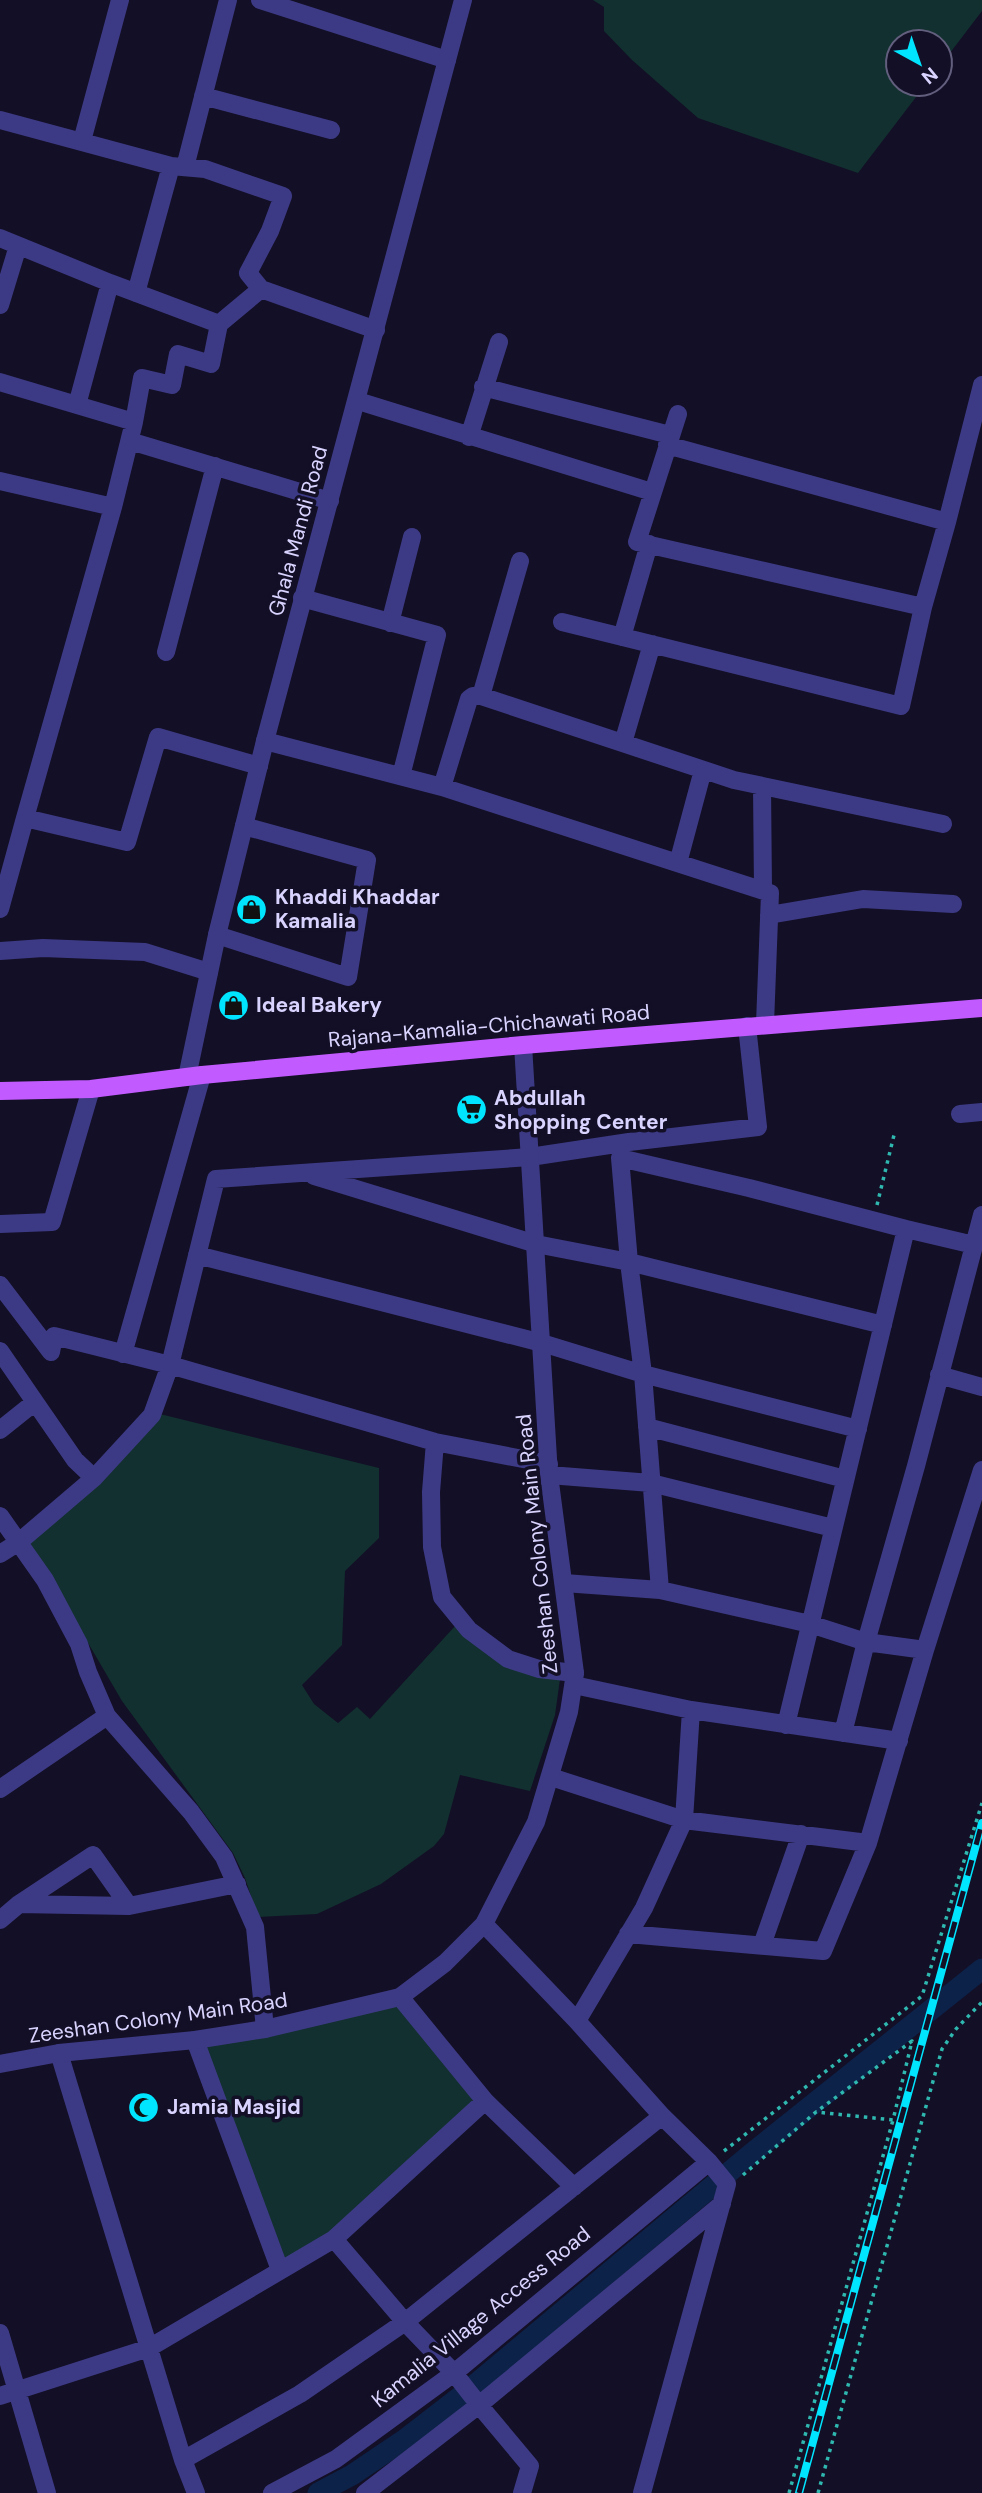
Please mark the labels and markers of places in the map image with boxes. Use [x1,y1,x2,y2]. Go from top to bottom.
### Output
place label: Khaddi Khaddar Kamalia [275,883,440,935]
shop icon: Khaddi Khaddar Kamalia [235,892,269,926]
shop icon: Ideal Bakery [216,988,250,1022]
place label: Ideal Bakery [256,991,382,1019]
place label: Abdullah Shopping Center [494,1084,668,1136]
supermarket icon: Abdullah Shopping Center [454,1093,488,1127]
mosque icon: Jamia Masjid [127,2090,161,2124]
place label: Jamia Masjid [167,2093,301,2121]

